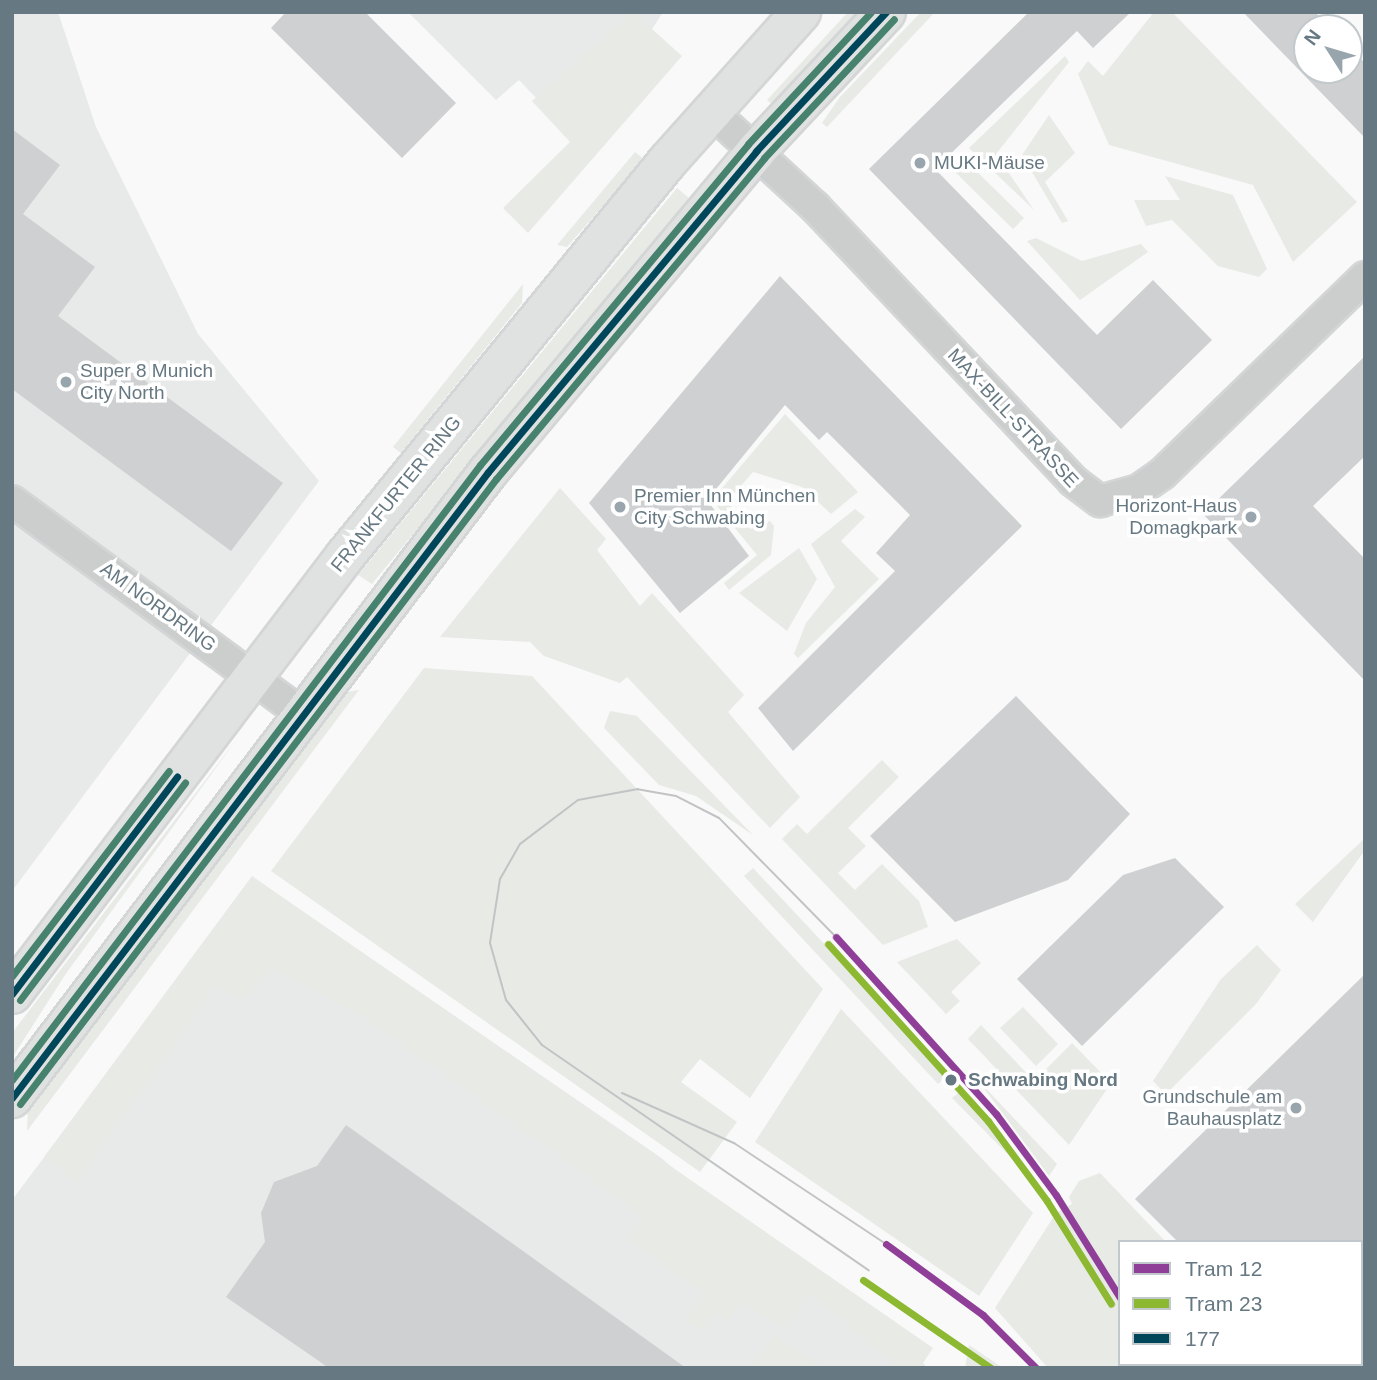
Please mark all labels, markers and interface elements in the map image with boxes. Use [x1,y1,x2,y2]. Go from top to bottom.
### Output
north arrow [1293,14,1363,84]
text: N [1300,25,1325,49]
place label: MUKI-Mäuse [934,152,1045,174]
marker: MUKI-Mäuse [912,155,928,171]
street label: MAX-BILL-STRASSE [943,344,1083,492]
place label: Super 8 Munich City North [80,360,213,404]
marker: Super 8 Munich City North [58,374,74,390]
street label: FRANKFURTER RING [326,411,466,577]
place label: Premier Inn München City Schwabing [634,485,816,529]
place label: Horizont-Haus Domagkpark [1116,495,1237,539]
marker: Premier Inn München City Schwabing [612,499,628,515]
marker: Horizont-Haus Domagkpark [1243,509,1259,525]
street label: AM NORDRING [96,557,220,657]
marker: Schwabing Nord [940,1069,962,1091]
place label: Schwabing Nord [968,1069,1118,1091]
place label: Grundschule am Bauhausplatz [1143,1086,1282,1130]
marker: Grundschule am Bauhausplatz [1288,1100,1304,1116]
legend [1118,1240,1363,1366]
text: Tram 12 [1185,1257,1262,1280]
text: Tram 23 [1185,1292,1262,1315]
text: 177 [1185,1327,1220,1350]

